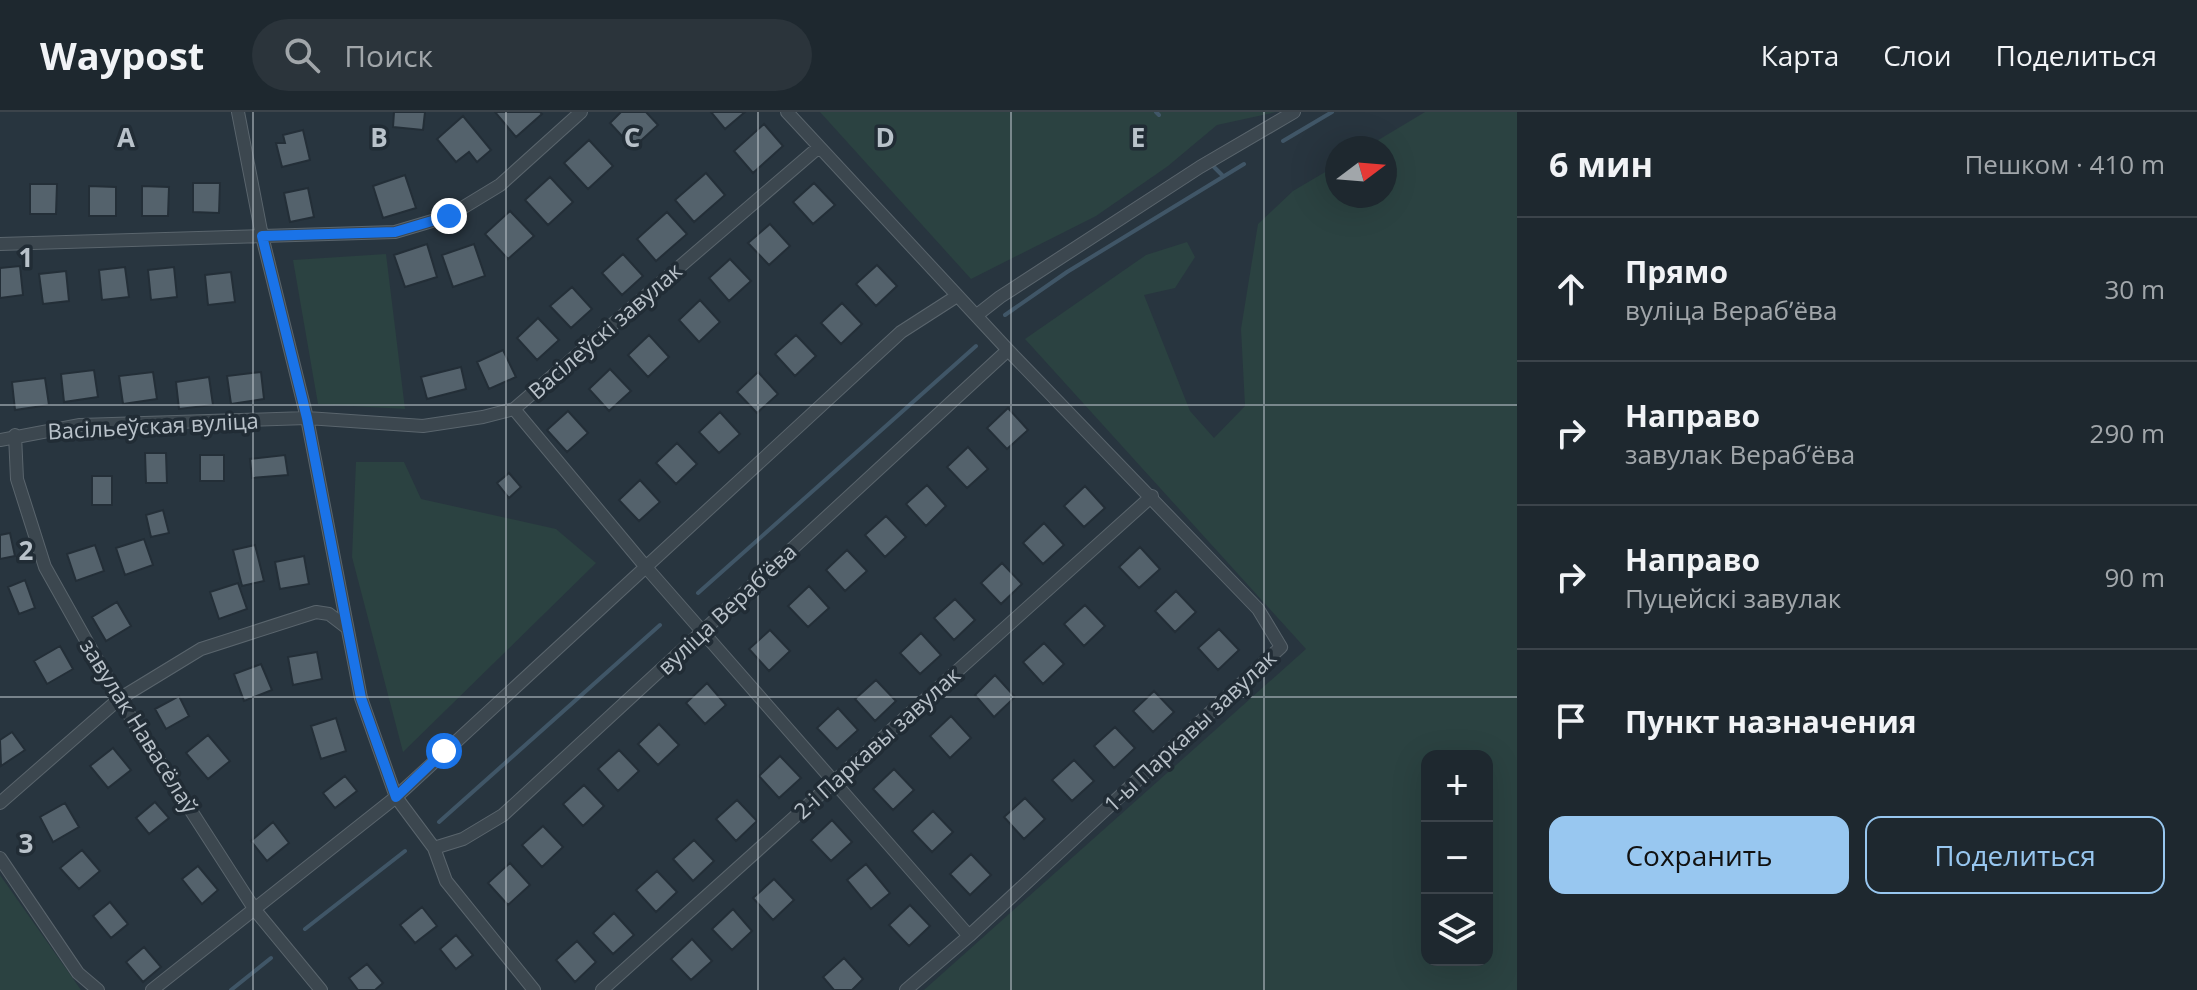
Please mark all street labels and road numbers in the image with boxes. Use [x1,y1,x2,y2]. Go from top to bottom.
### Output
street label: Васілеўскі завулак [521,255,688,405]
street label: Васільеўская вуліца [47,404,259,446]
street label: вуліца Верабʼёва [650,536,802,681]
street label: завулак Навасёлаў [74,633,206,819]
street label: 1-ы Паркавы завулак [1097,642,1282,818]
street label: 2-і Паркавы завулак [787,659,966,825]

